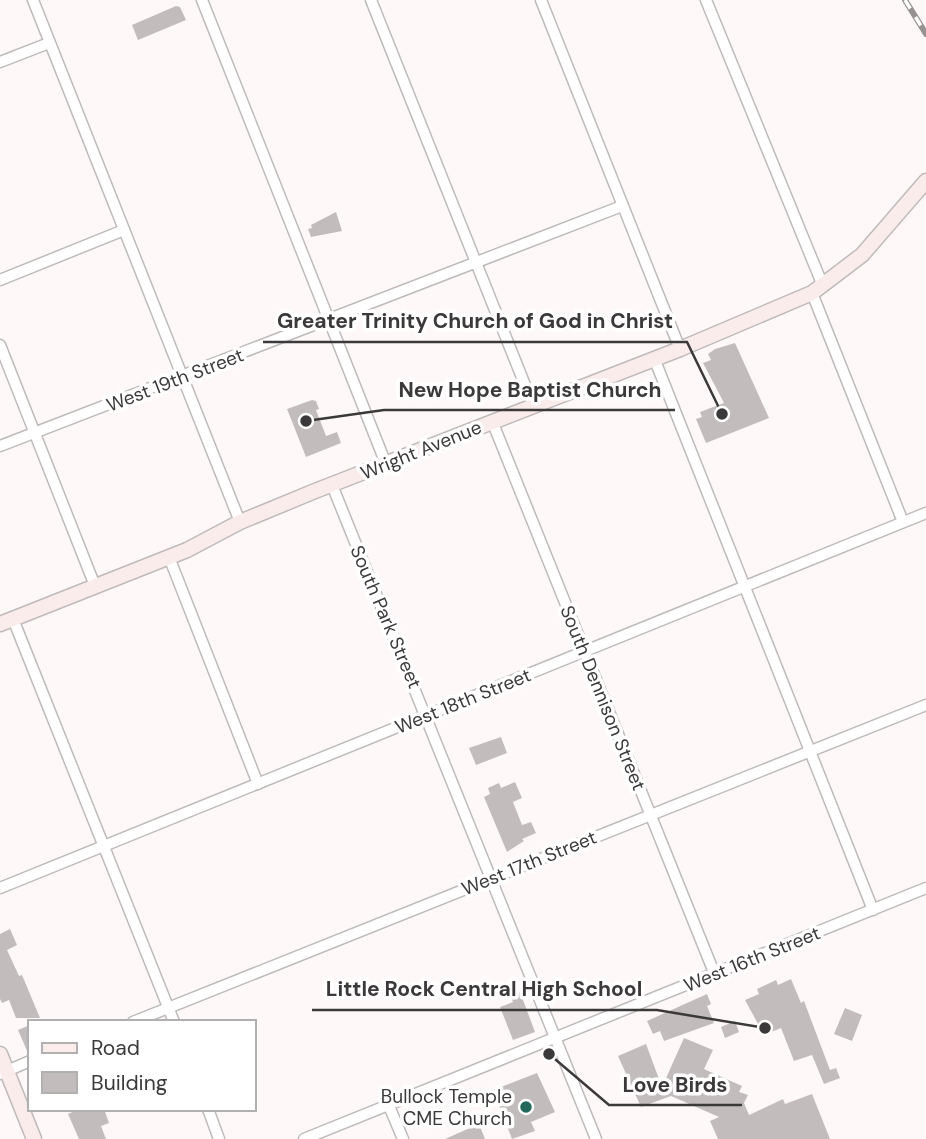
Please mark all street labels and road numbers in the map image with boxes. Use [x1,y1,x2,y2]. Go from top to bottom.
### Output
street label: West 19th Street [103,342,247,418]
street label: Wright Avenue [357,414,485,486]
street label: South Park Street [345,542,427,692]
street label: South Dennison Street [554,602,652,794]
street label: West 18th Street [391,662,535,740]
street label: West 17th Street [458,825,600,901]
street label: West 16th Street [680,920,824,998]

